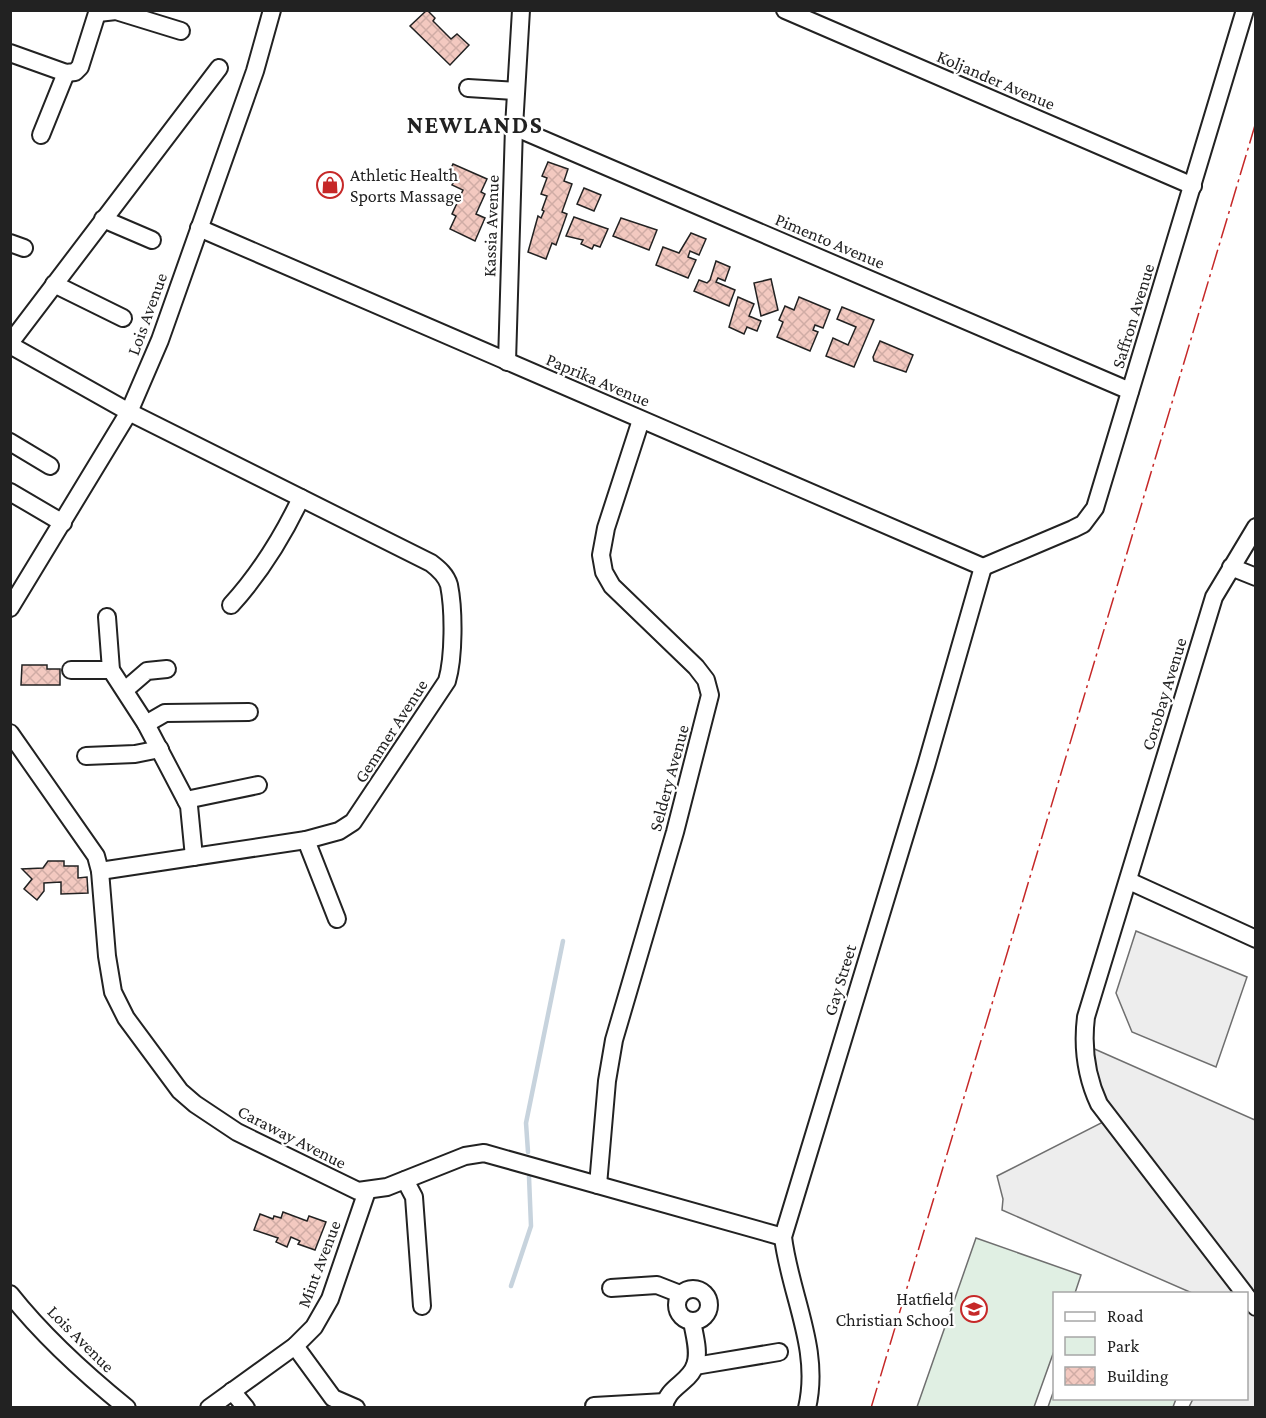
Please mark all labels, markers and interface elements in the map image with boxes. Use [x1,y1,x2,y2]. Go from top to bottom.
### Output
street label: Koljander Avenue [934,46,1058,115]
district label: NEWLANDS [407,111,543,138]
place label: Athletic Health Sports Massage [350,165,462,206]
shop icon: Athletic Health Sports Massage [315,170,345,200]
street label: Kassia Avenue [479,175,503,277]
street label: Pimento Avenue [772,209,888,273]
street label: Saffron Avenue [1108,261,1158,371]
street label: Lois Avenue [123,270,171,358]
street label: Paprika Avenue [543,349,653,411]
street label: Corobay Avenue [1137,635,1191,753]
street label: Gemmer Avenue [350,676,432,786]
street label: Seldery Avenue [645,722,693,834]
street label: Gay Street [820,941,861,1018]
street label: Caraway Avenue [234,1101,350,1173]
street label: Mint Avenue [293,1218,345,1310]
place label: Hatfield Christian School [835,1289,955,1330]
legend [1053,1292,1248,1400]
school or university icon: Hatfield Christian School [959,1294,989,1324]
street label: Lois Avenue [43,1301,119,1377]
text: Road [1107,1306,1144,1326]
text: Park [1107,1336,1139,1356]
text: Building [1107,1366,1169,1386]

